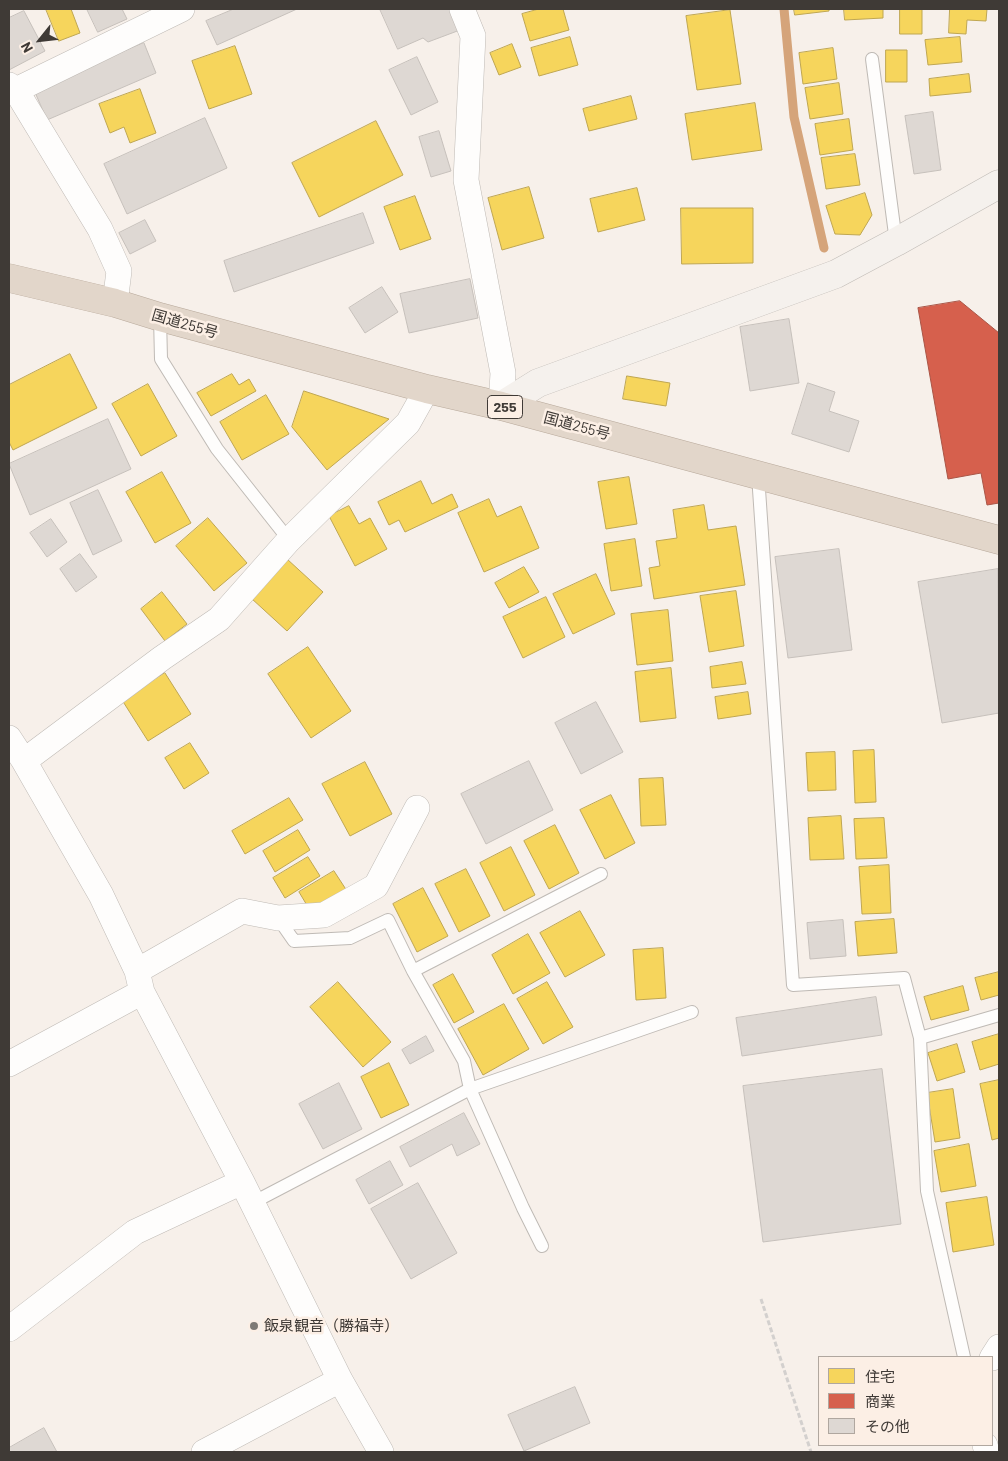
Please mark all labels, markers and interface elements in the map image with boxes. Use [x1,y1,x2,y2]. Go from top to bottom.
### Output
north arrow [15,15,65,65]
text: N [17,39,36,56]
street label: 国道255号 [150,306,220,342]
road number: 255 [488,396,522,418]
street label: 国道255号 [542,408,612,444]
place label: 飯泉観音（勝福寺） [264,1317,399,1335]
marker: 飯泉観音（勝福寺） [248,1320,260,1332]
legend [818,1356,993,1446]
text: 住宅 [865,1367,895,1385]
text: 商業 [865,1392,895,1410]
text: その他 [865,1417,910,1435]

